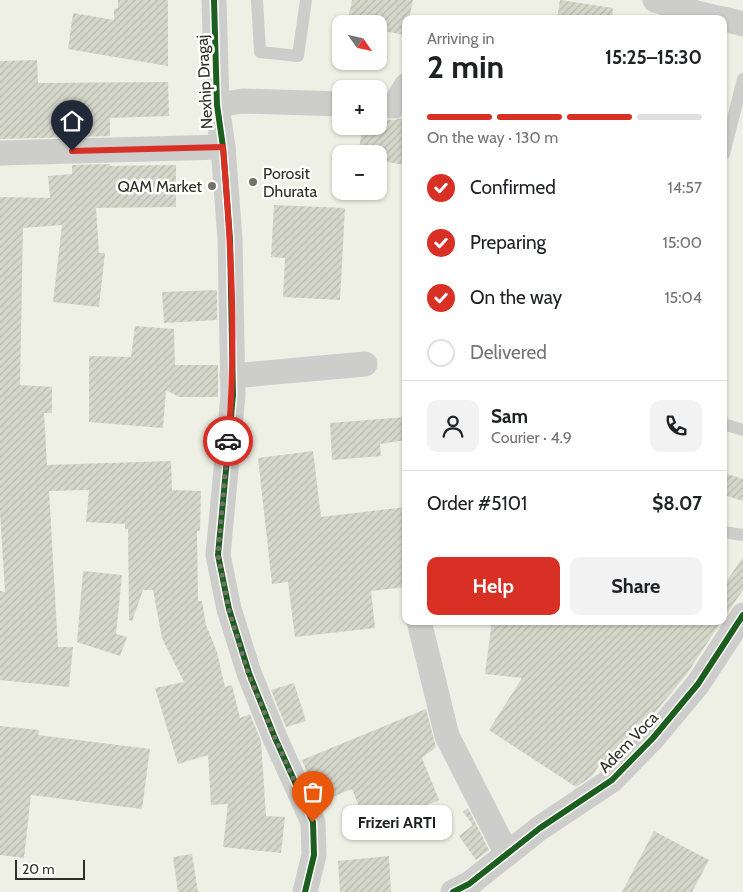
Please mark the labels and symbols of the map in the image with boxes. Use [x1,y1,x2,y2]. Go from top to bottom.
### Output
north arrow [332,15,388,70]
street label: Nexhip Dragaj [193,34,216,130]
pin [51,100,93,151]
place label: Porosit Dhurata [263,164,317,201]
marker: Porosit Dhurata [247,176,259,188]
place label: QAM Market [117,177,203,196]
marker: QAM Market [206,180,218,192]
courier [203,416,253,466]
street label: Adem Voca [595,708,662,777]
pin [292,771,334,822]
callout: Frizeri ARTI [343,804,453,840]
scale bar [15,857,85,880]

